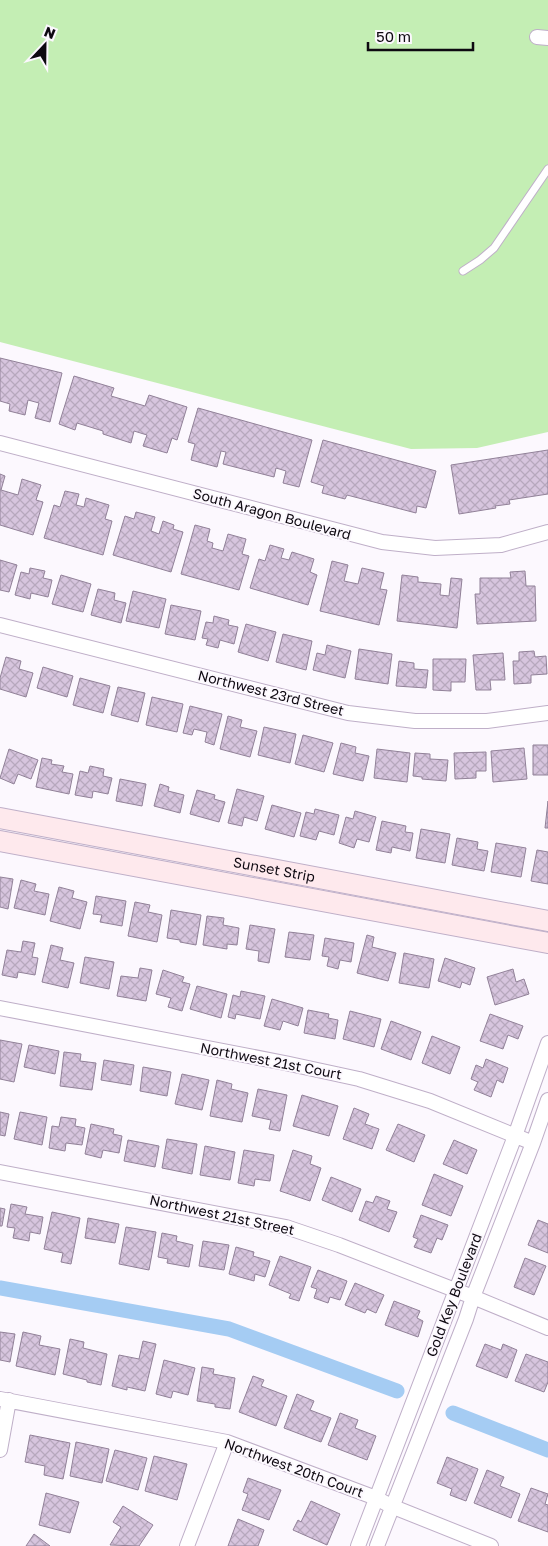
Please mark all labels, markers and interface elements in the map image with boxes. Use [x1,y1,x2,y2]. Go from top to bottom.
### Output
north arrow [20,20,70,70]
scale bar [368,20,473,52]
text: N [42,23,58,42]
text: 50 m [376,27,411,45]
street label: South Aragon Boulevard [191,484,353,543]
street label: Northwest 23rd Street [196,666,346,719]
street label: Sunset Strip [232,853,317,885]
street label: Northwest 21st Court [199,1038,343,1083]
street label: Northwest 21st Street [148,1191,296,1238]
street label: Gold Key Boulevard [422,1231,485,1359]
street label: Northwest 20th Court [222,1434,366,1501]

